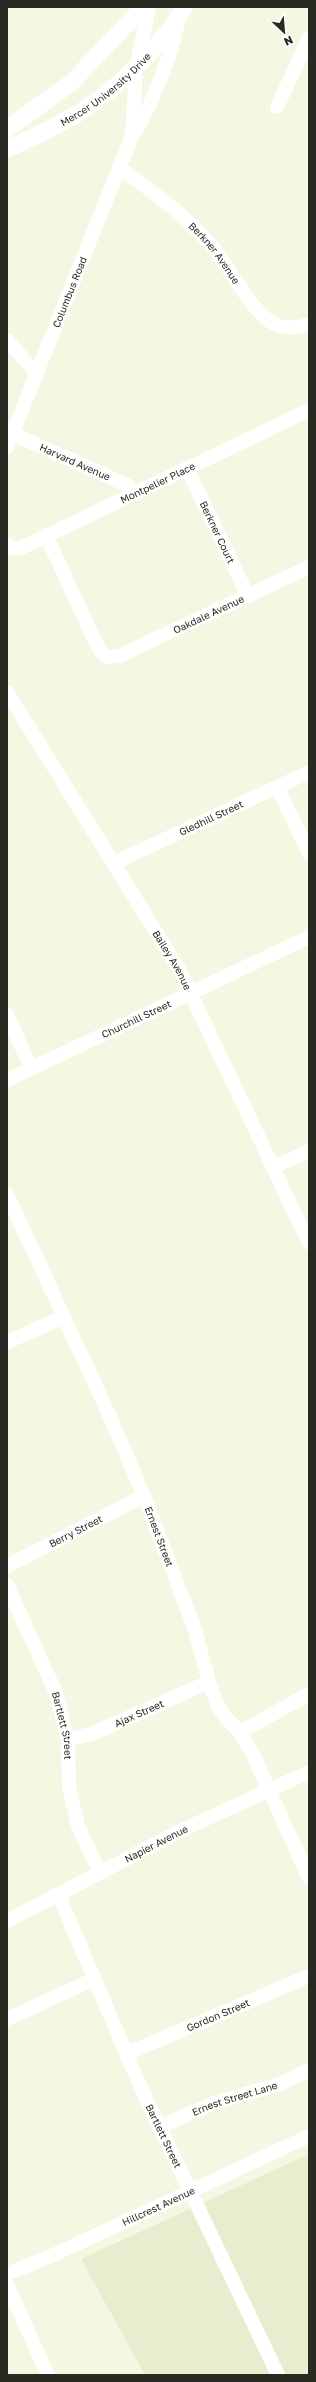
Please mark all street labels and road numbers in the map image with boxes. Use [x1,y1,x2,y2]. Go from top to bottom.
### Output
street label: Mercer University Drive [58,50,153,128]
street label: Berkner Avenue [186,220,243,286]
street label: Columbus Road [50,255,89,329]
street label: Harvard Avenue [38,441,113,483]
street label: Montpelier Place [118,460,197,506]
street label: Berkner Court [198,499,237,565]
street label: Oakdale Avenue [171,592,246,636]
street label: Gledhill Street [177,798,245,838]
street label: Bailey Avenue [150,928,194,992]
street label: Churchill Street [99,997,173,1040]
street label: Ernest Street [143,1505,176,1568]
street label: Berry Street [47,1512,104,1550]
street label: Bartlett Street [50,1690,74,1760]
street label: Ajax Street [112,1697,165,1729]
street label: Napier Avenue [122,1822,190,1865]
street label: Gordon Street [185,1996,251,2034]
street label: Ernest Street Lane [190,2079,279,2118]
street label: Bartlett Street [143,2102,184,2170]
street label: Hillcrest Avenue [120,2184,197,2228]

